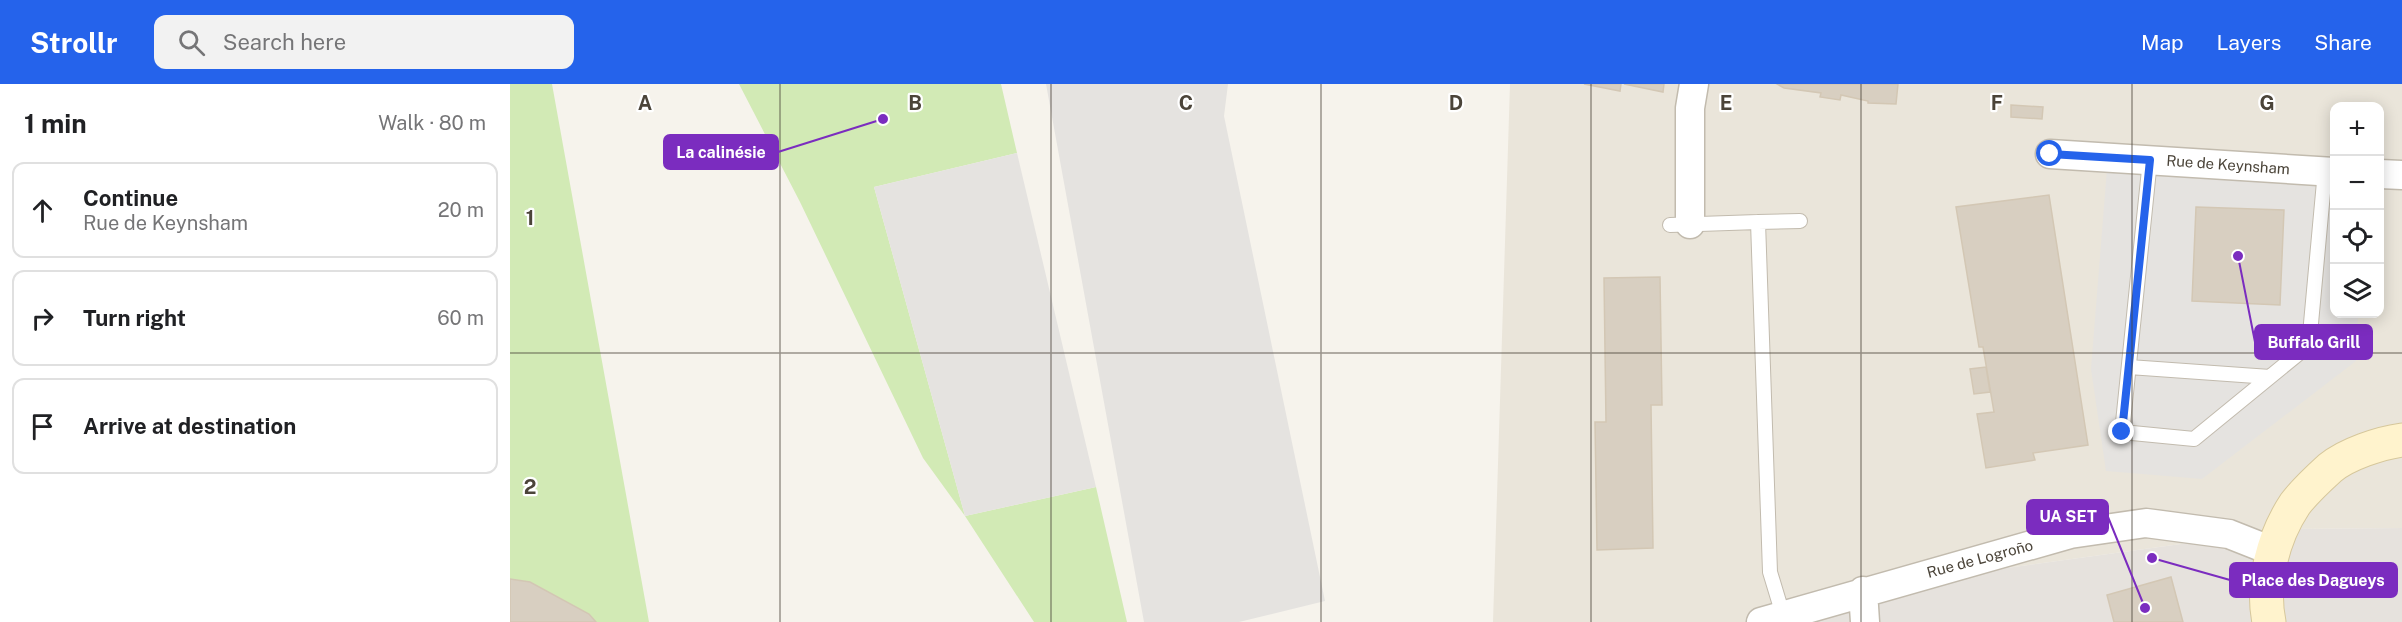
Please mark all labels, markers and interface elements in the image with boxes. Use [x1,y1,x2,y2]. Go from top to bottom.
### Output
search box [154,15,574,69]
text: Strollr [30,26,118,59]
icon: search [175,26,208,59]
text: Search here [223,29,346,55]
text: Map [2141,30,2184,55]
text: Layers [2217,30,2281,55]
text: Share [2314,30,2372,55]
text: A [638,91,652,115]
text: B [908,91,922,115]
text: C [1179,91,1193,115]
text: D [1449,91,1463,115]
text: E [1720,91,1732,115]
text: F [1991,91,2003,115]
text: G [2259,91,2275,115]
map controls [2330,102,2384,318]
button: + [2330,102,2384,156]
text: 1 min [24,108,87,139]
text: Walk · 80 m [378,111,486,135]
callout: La calinésie [664,135,778,169]
route start [2036,140,2062,166]
text: La calinésie [676,143,766,162]
street label: Rue de Keynsham [2166,152,2290,177]
button: − [2330,156,2384,210]
text: Continue [83,185,178,211]
icon: ahead [26,194,59,227]
text: 20 m [438,198,484,222]
text: 1 [526,206,534,230]
button: locate [2330,210,2384,264]
text: Rue de Keynsham [83,211,248,235]
button: layers [2330,264,2384,318]
icon: right [26,302,59,335]
text: Turn right [83,305,186,331]
text: 60 m [437,306,484,330]
callout: Buffalo Grill [2255,325,2372,359]
text: Buffalo Grill [2267,333,2361,352]
icon: arrive [26,410,59,443]
text: Arrive at destination [83,413,296,439]
route end [2108,418,2134,444]
text: 2 [524,475,536,499]
callout: UA SET [2027,500,2108,534]
text: UA SET [2039,507,2097,526]
street label: Rue de Logroño [1925,536,2035,581]
callout: Place des Dagueys [2230,563,2397,597]
text: Place des Dagueys [2241,571,2385,590]

